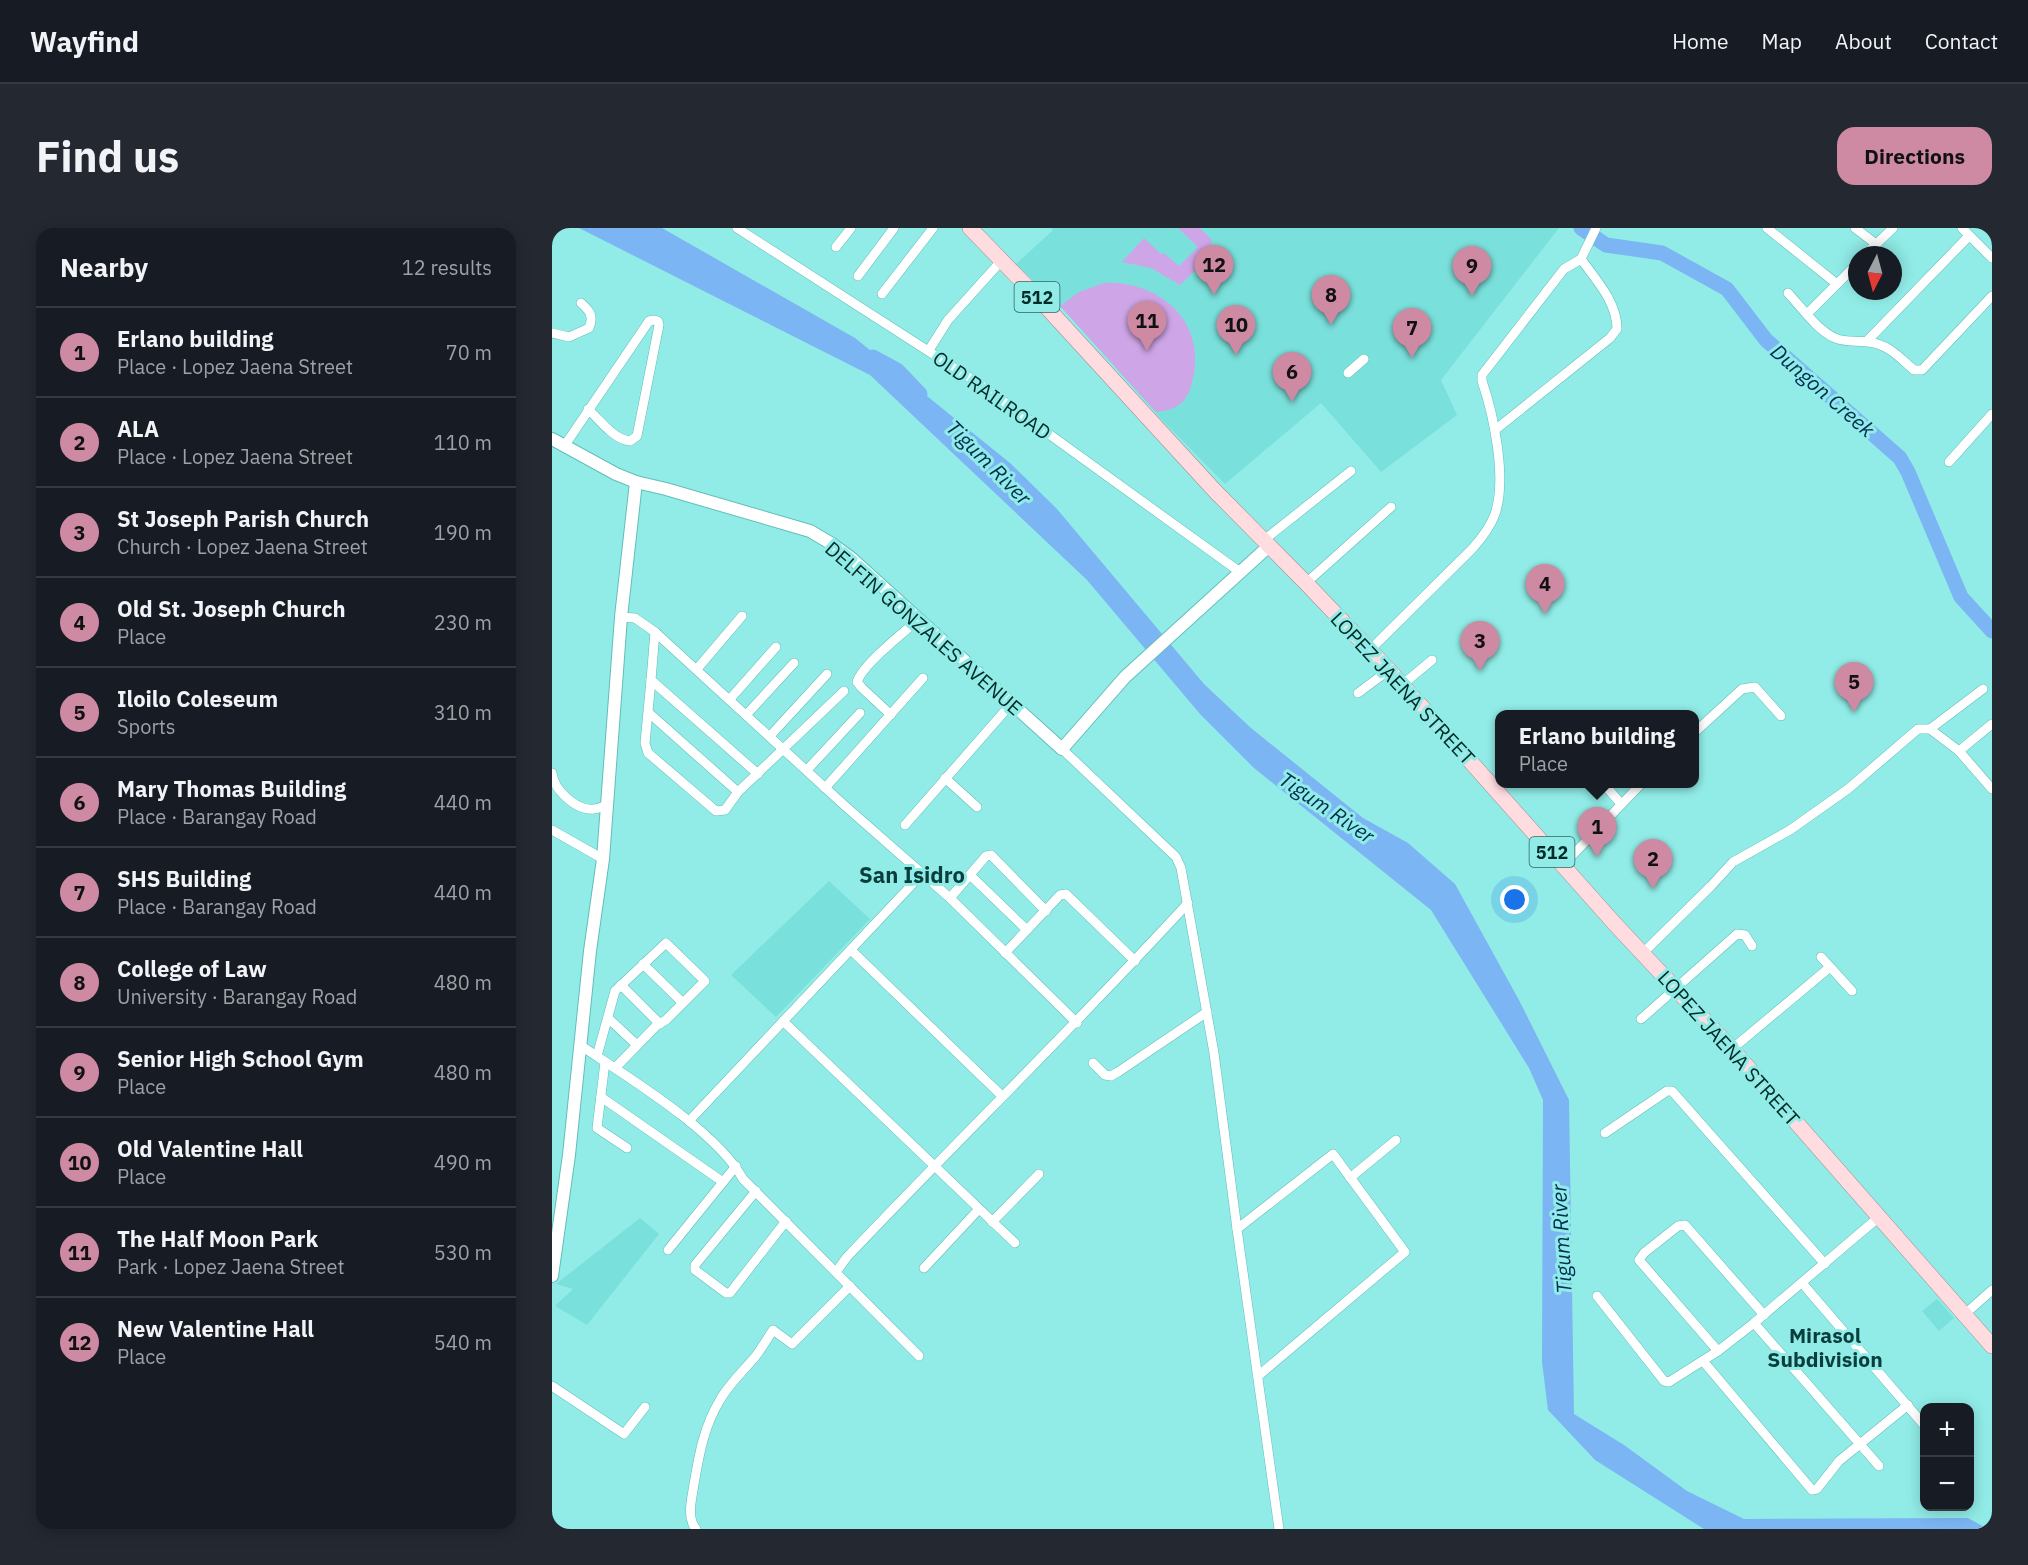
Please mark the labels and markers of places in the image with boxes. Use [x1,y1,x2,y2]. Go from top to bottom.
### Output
pin: 12 [1194,245,1234,295]
pin: 9 [1452,247,1492,296]
pin: 8 [1312,276,1350,325]
pin: 11 [1128,302,1166,351]
pin: 10 [1216,306,1256,355]
pin: 7 [1392,308,1432,358]
pin: 6 [1272,352,1312,402]
pin: 4 [1526,564,1564,614]
pin: 3 [1460,622,1500,671]
pin: 5 [1834,662,1874,712]
pin: 1 [1578,808,1616,857]
pin: 2 [1634,840,1672,889]

